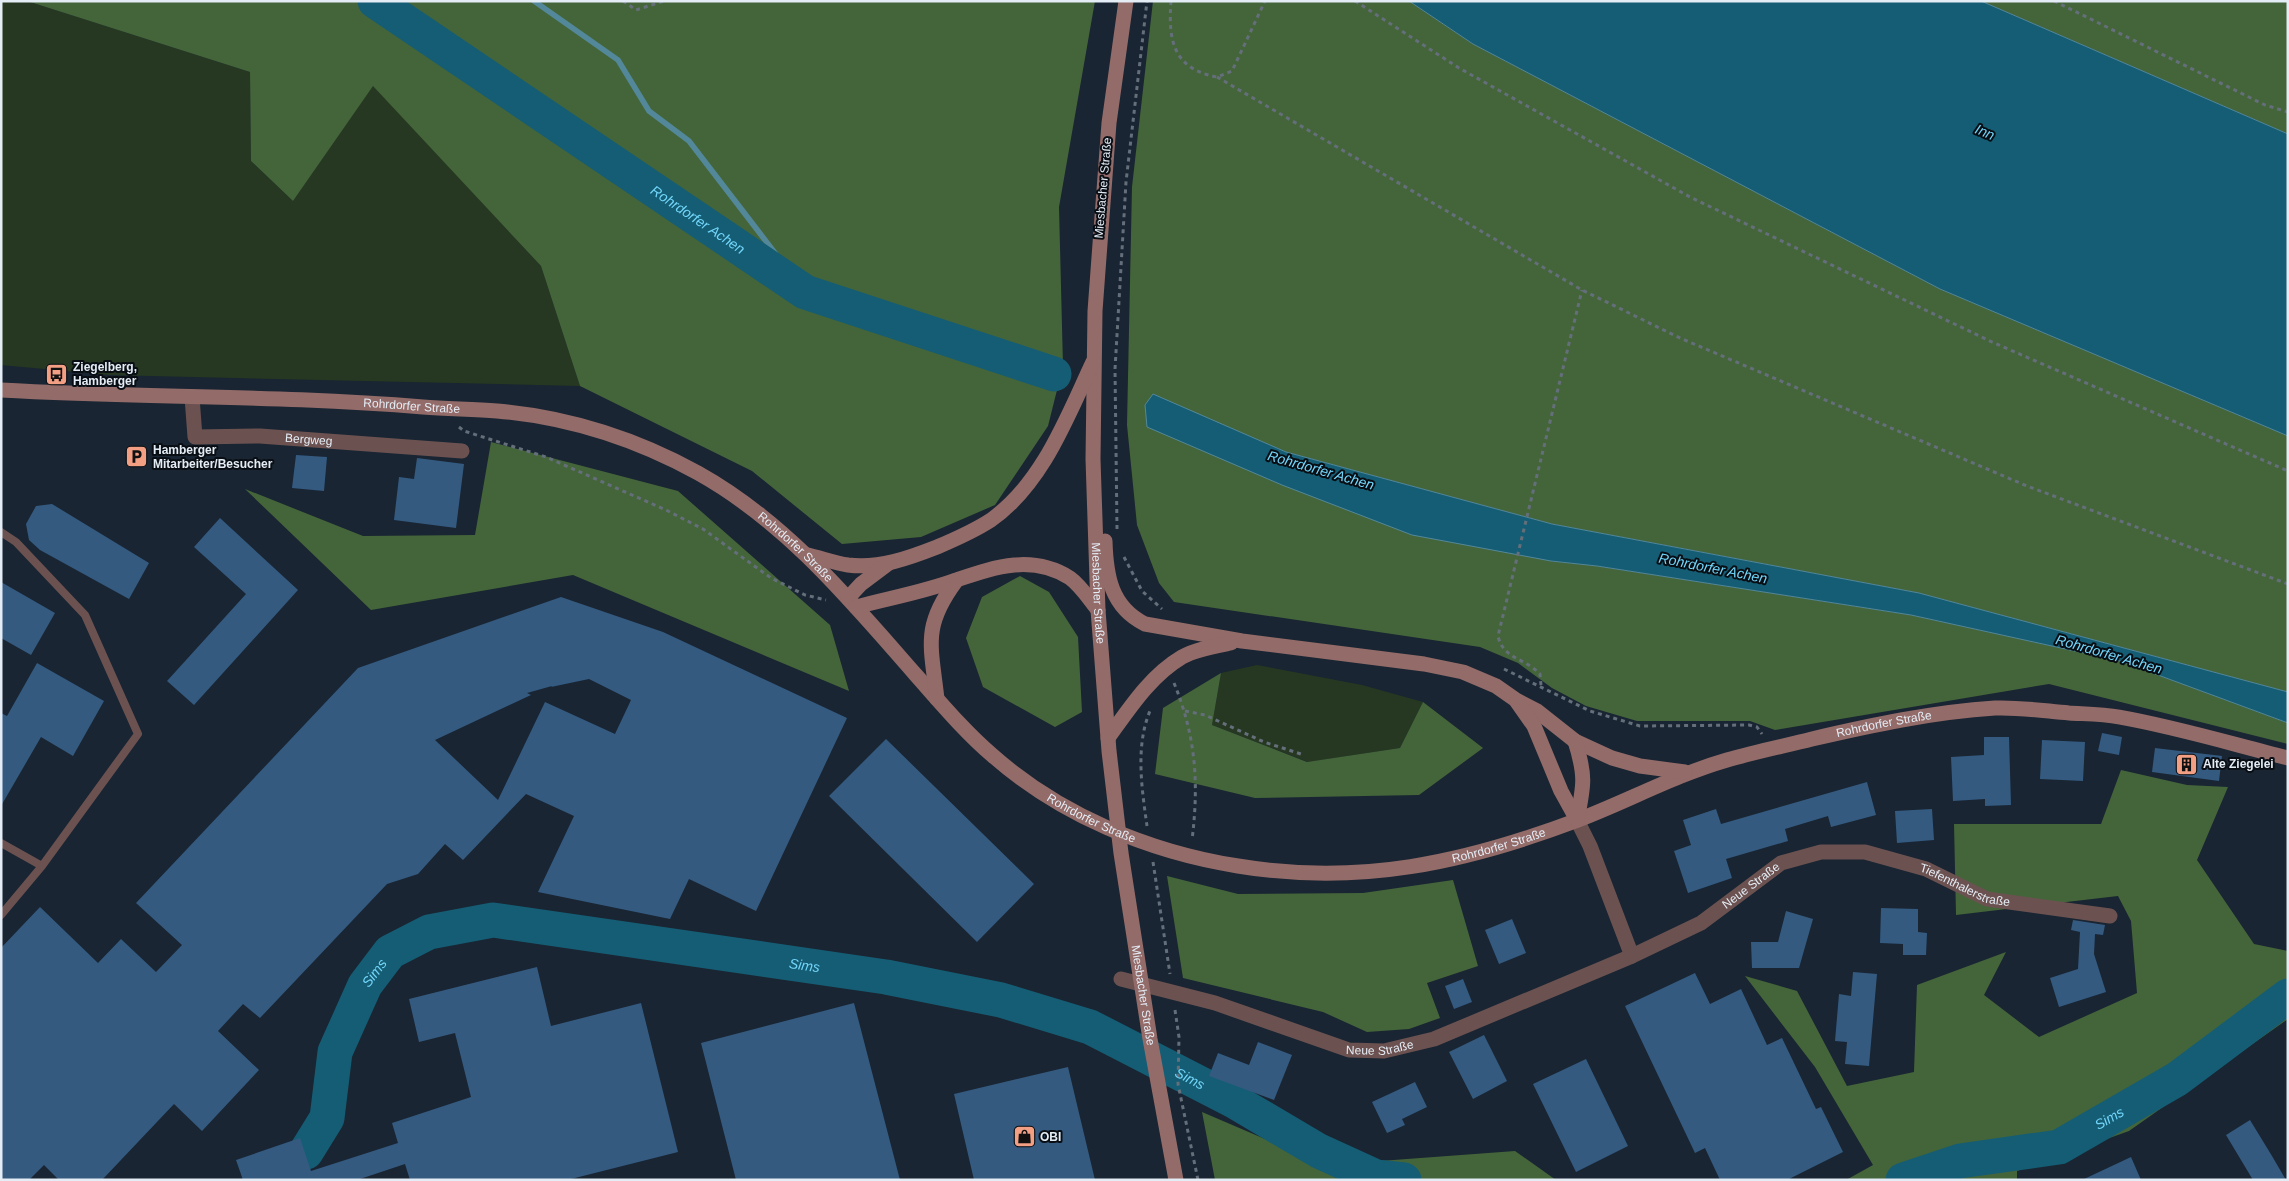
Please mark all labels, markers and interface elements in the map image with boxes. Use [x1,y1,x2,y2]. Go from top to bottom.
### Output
water label: Inn [1973,121,1997,143]
street label: Miesbacher Straße [1092,137,1114,239]
water label: Rohrdorfer Achen [648,182,748,257]
place label: Ziegelberg, Hamberger [73,360,137,388]
bus stop icon: Ziegelberg, Hamberger [45,362,69,386]
street label: Rohrdorfer Straße [363,396,461,416]
street label: Bergweg [285,431,333,448]
place label: Hamberger Mitarbeiter/Besucher [153,443,273,471]
parking icon: Hamberger Mitarbeiter/Besucher [125,445,149,469]
water label: Rohrdorfer Achen [1266,447,1376,493]
street label: Rohrdorfer Straße [755,509,836,585]
street label: Miesbacher Straße [1089,542,1108,645]
water label: Rohrdorfer Achen [1657,550,1769,586]
water label: Rohrdorfer Achen [2054,631,2164,677]
street label: Rohrdorfer Straße [1835,708,1933,740]
building icon: Alte Ziegelei [2175,752,2199,776]
place label: Alte Ziegelei [2203,757,2274,771]
street label: Rohrdorfer Straße [1045,791,1138,846]
street label: Rohrdorfer Straße [1451,825,1548,866]
street label: Neue Straße [1719,859,1783,912]
street label: Tiefenthalerstraße [1918,861,2011,909]
street label: Miesbacher Straße [1128,944,1158,1047]
water label: Sims [788,955,821,975]
water label: Sims [358,956,390,990]
street label: Neue Straße [1346,1037,1415,1058]
water label: Sims [1172,1064,1207,1093]
water label: Sims [2092,1103,2127,1133]
shop icon: OBI [1012,1125,1036,1149]
place label: OBI [1040,1130,1061,1144]

